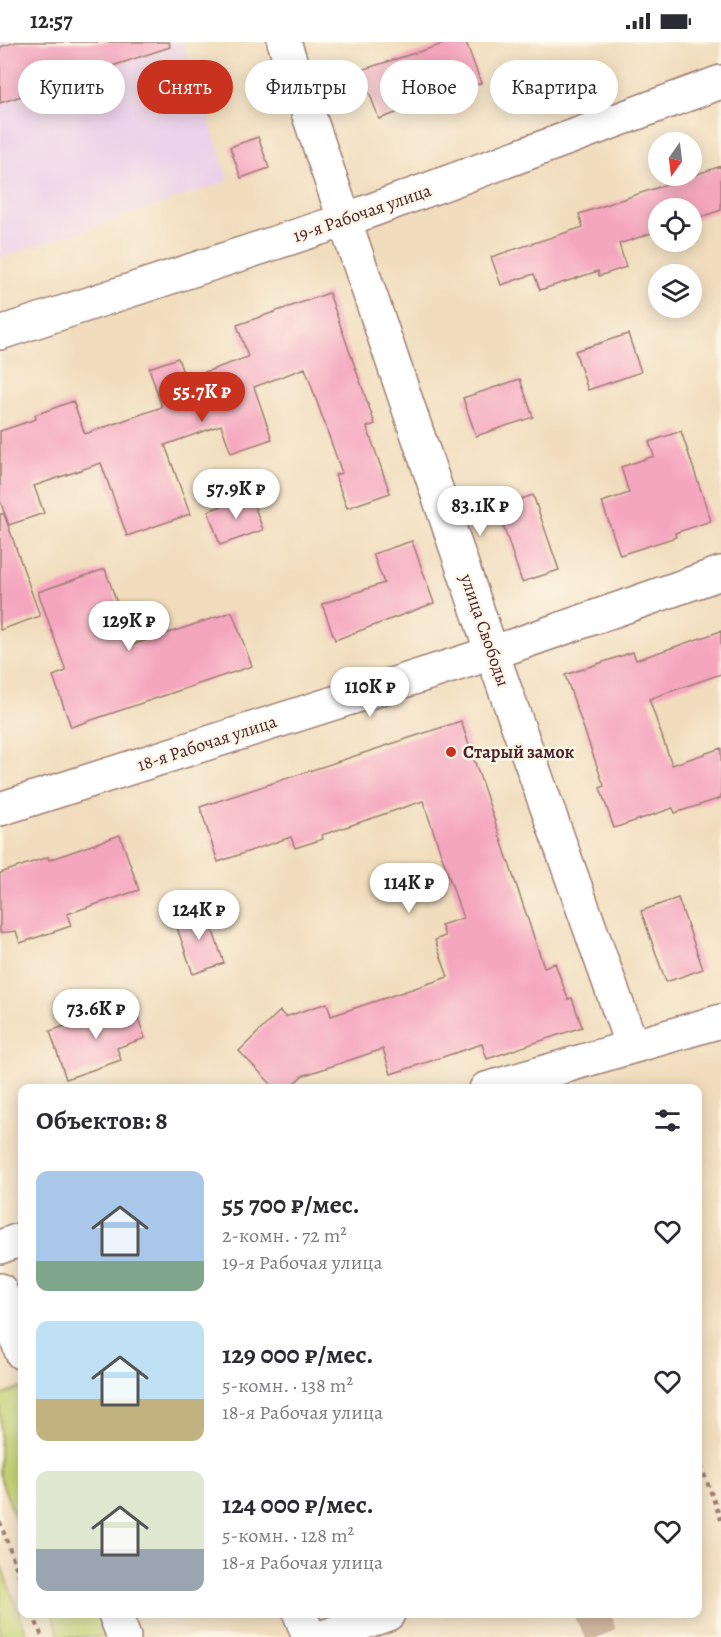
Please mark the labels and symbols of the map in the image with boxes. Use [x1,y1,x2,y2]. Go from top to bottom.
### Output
north arrow [648,132,702,186]
street label: 19-я Рабочая улица [290,178,435,248]
pin: 55.7K ₽ [147,372,257,423]
pin: 57.9K ₽ [181,469,291,520]
pin: 83.1K ₽ [425,486,535,537]
street label: улица Свободы [454,570,515,689]
pin: 129K ₽ [80,601,178,652]
pin: 110K ₽ [321,667,419,718]
street label: 18-я Рабочая улица [134,709,280,777]
place label: Старый замок [463,740,575,764]
marker: Старый замок [444,745,458,759]
pin: 114K ₽ [360,863,458,914]
pin: 124K ₽ [150,890,248,941]
pin: 73.6K ₽ [41,989,151,1040]

